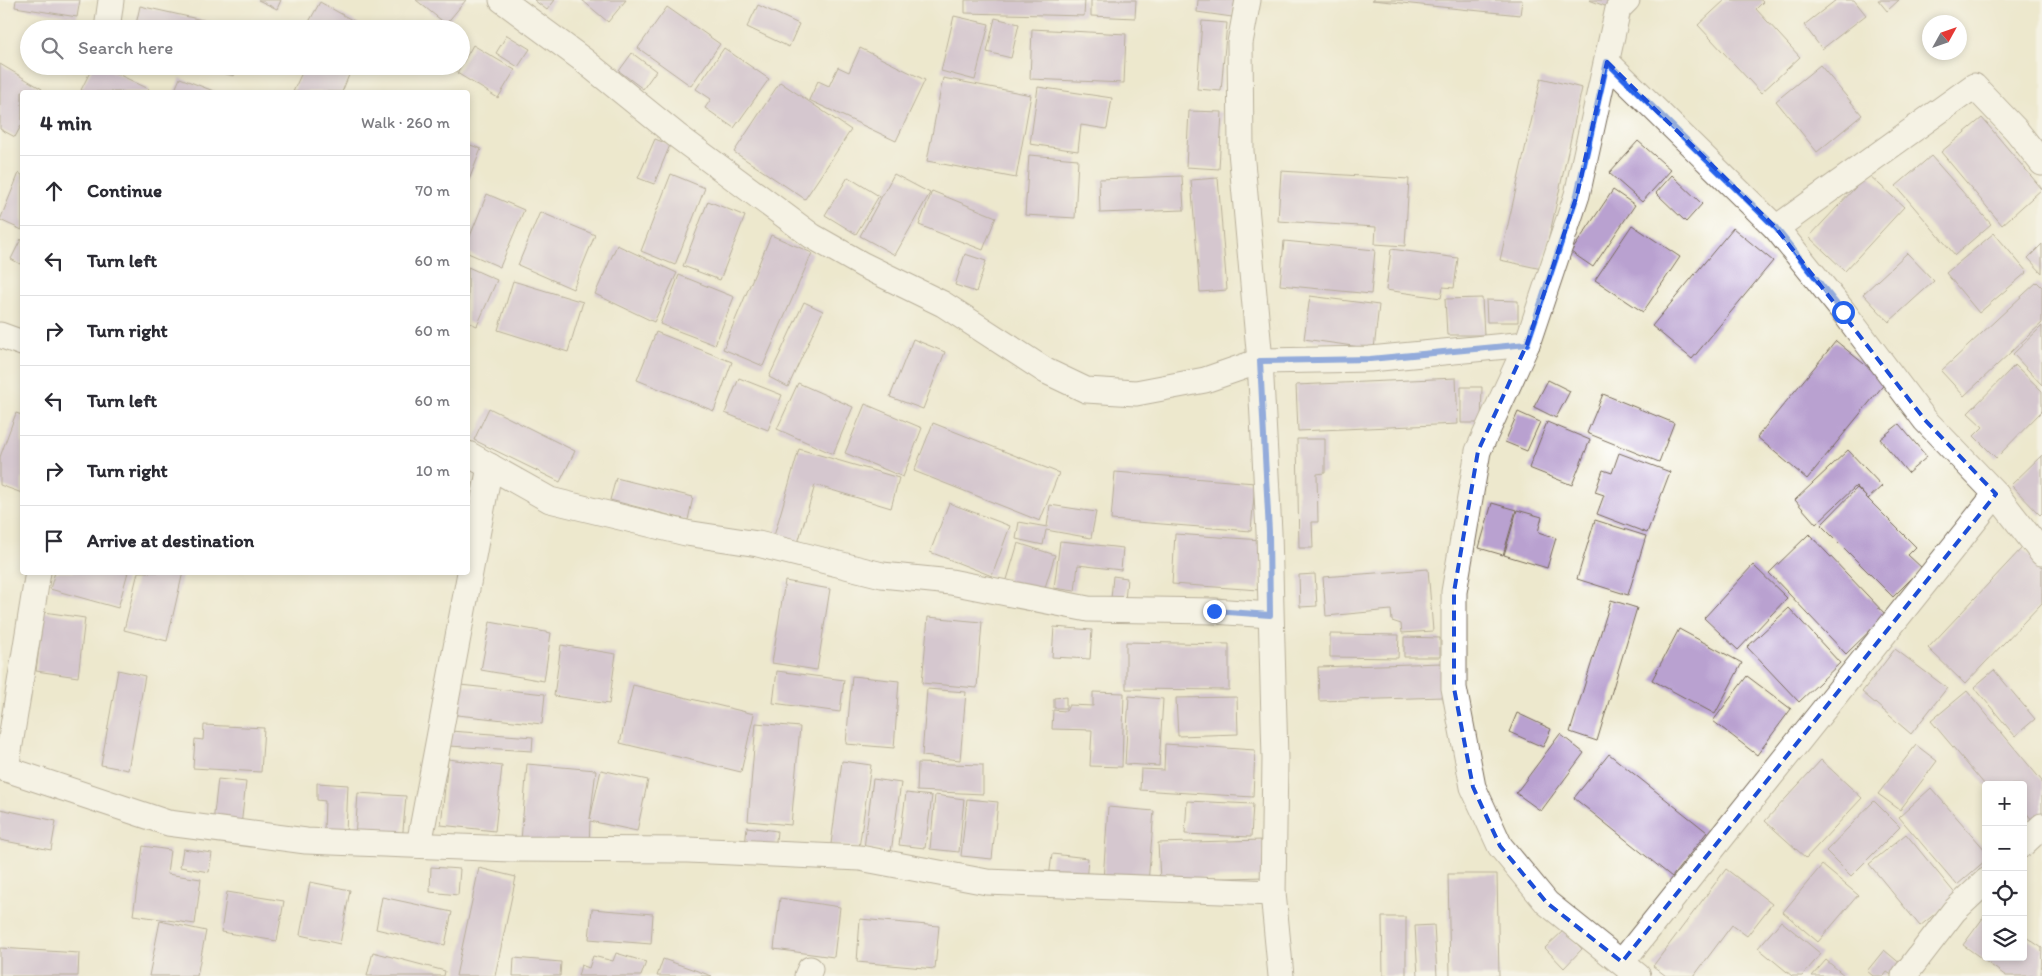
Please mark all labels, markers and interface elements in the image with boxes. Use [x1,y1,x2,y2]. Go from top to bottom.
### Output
north arrow [1922,15,1967,60]
search box [20,20,470,75]
icon: search [38,34,66,62]
text: Search here [78,36,173,59]
text: 4 min [40,110,92,135]
text: Walk · 260 m [361,113,450,132]
icon: ahead [40,177,68,205]
text: Continue [87,179,162,202]
text: 70 m [415,181,450,200]
icon: left [40,247,68,275]
text: Turn left [87,249,157,272]
text: 60 m [415,251,450,270]
route start [1832,301,1855,324]
icon: right [40,317,68,345]
text: Turn right [87,319,168,342]
text: 60 m [415,321,450,340]
icon: left [40,387,68,415]
text: Turn left [87,389,157,412]
text: 60 m [415,391,450,410]
icon: right [40,457,68,485]
text: Turn right [87,459,168,482]
text: 10 m [416,461,450,480]
icon: arrive [40,527,68,555]
text: Arrive at destination [87,529,254,552]
route end [1203,600,1226,623]
map controls [1982,781,2027,961]
button: + [1982,781,2027,826]
button: − [1982,826,2027,871]
button: locate [1982,871,2027,916]
button: layers [1982,916,2027,961]

